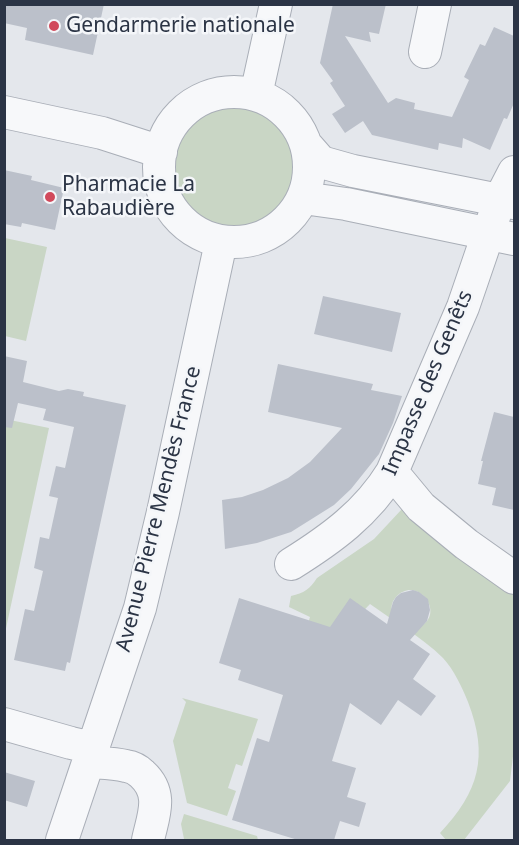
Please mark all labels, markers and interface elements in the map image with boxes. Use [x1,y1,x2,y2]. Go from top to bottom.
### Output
place label: Gendarmerie nationale [66,13,295,39]
marker: Gendarmerie nationale [47,19,61,33]
place label: Pharmacie La Rabaudière [62,172,195,222]
marker: Pharmacie La Rabaudière [43,190,57,204]
street label: Impasse des Genêts [378,287,478,479]
street label: Avenue Pierre Mendès France [111,364,207,654]

